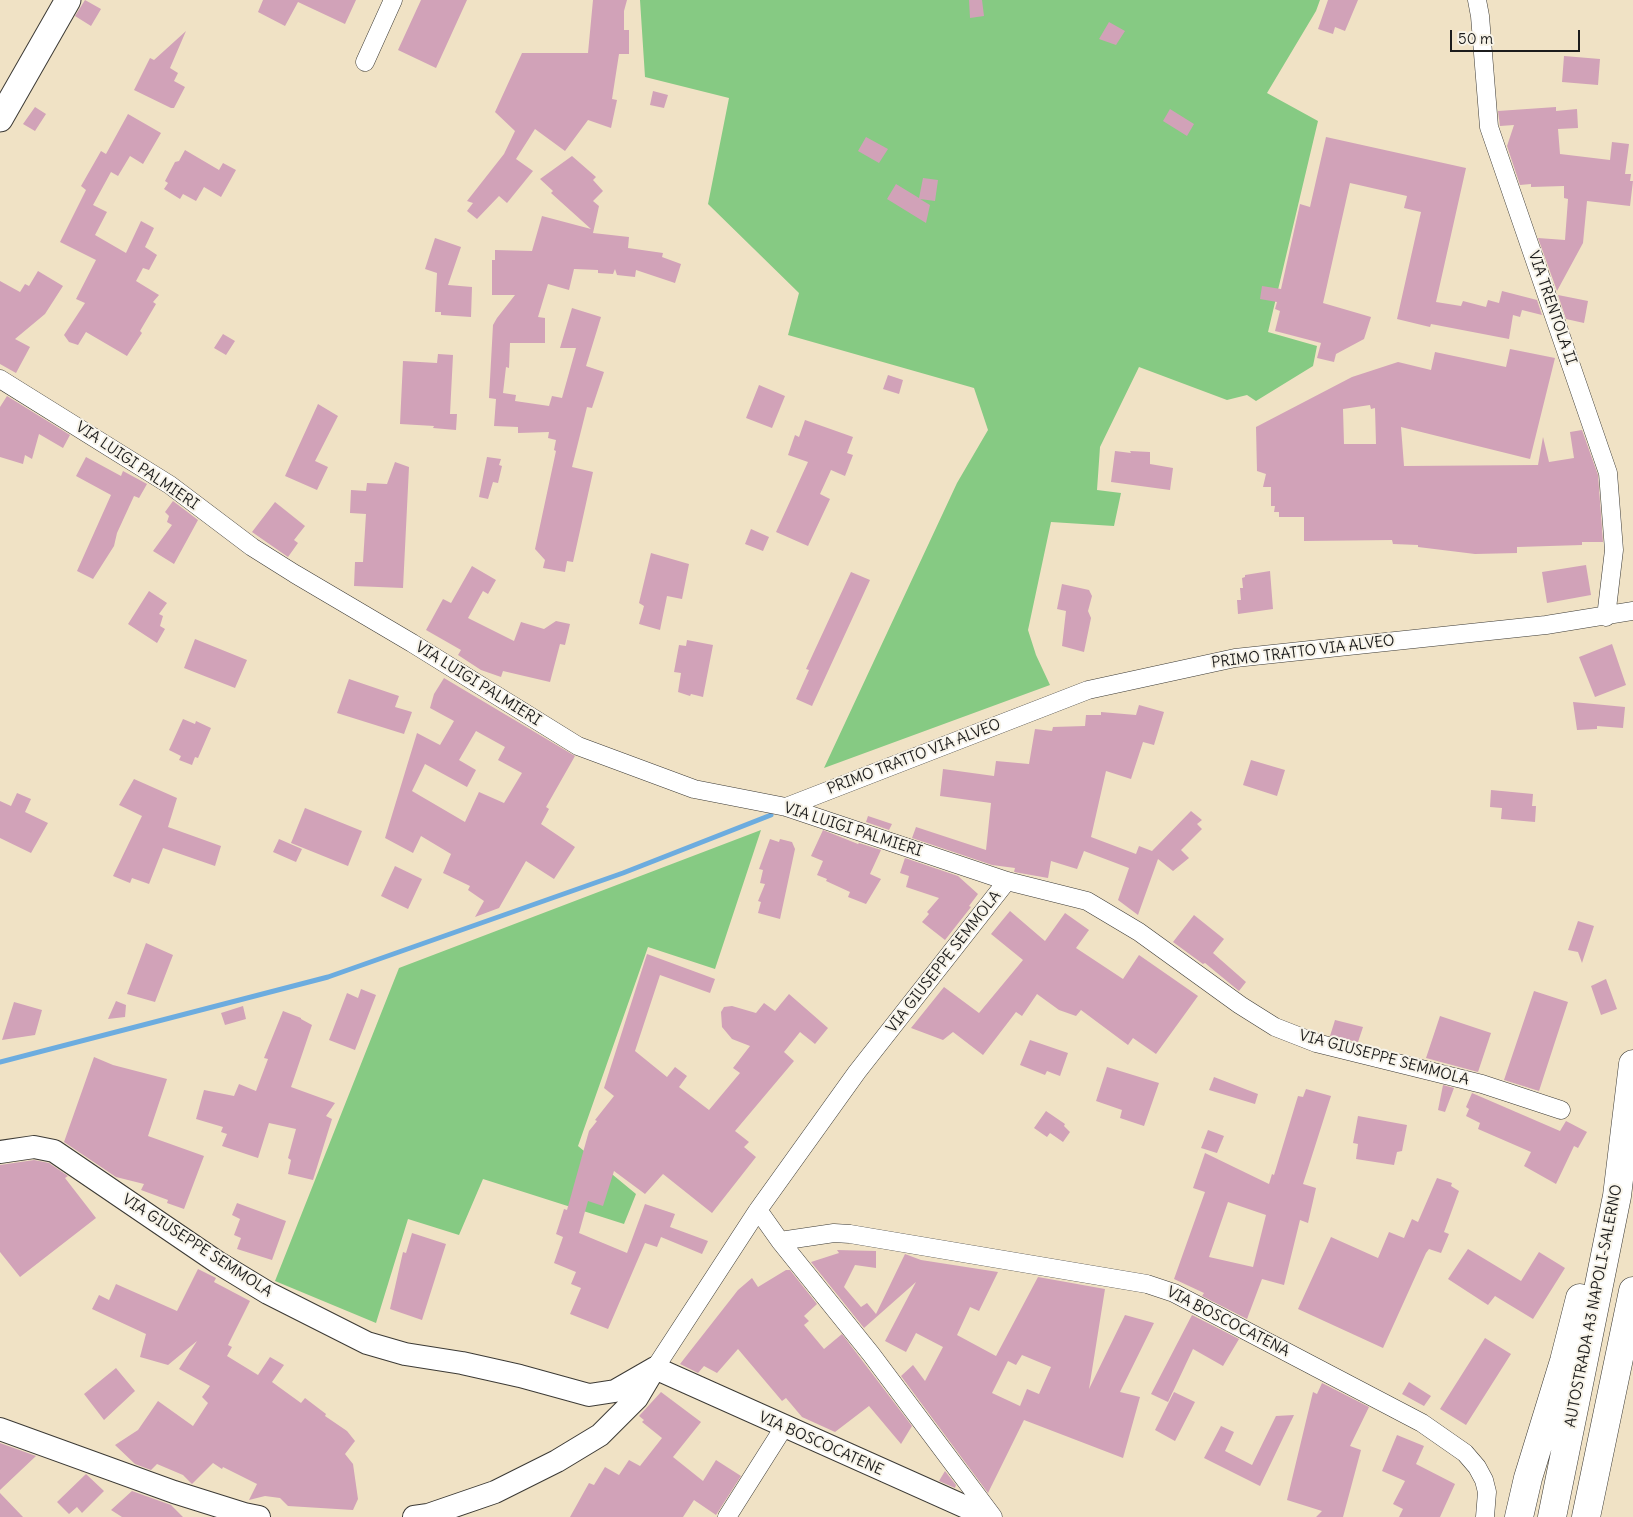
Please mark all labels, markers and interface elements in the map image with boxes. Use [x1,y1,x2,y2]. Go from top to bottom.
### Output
scale bar [1453,20,1583,52]
text: 50 m [1458,29,1493,48]
street label: VIA TRENTOLA II [1524,249,1580,367]
street label: VIA LUIGI PALMIERI [72,418,202,514]
street label: PRIMO TRATTO VIA ALVEO [1210,632,1396,672]
street label: VIA LUIGI PALMIERI [412,638,544,730]
street label: PRIMO TRATTO VIA ALVEO [825,716,1003,798]
street label: VIA LUIGI PALMIERI [782,799,924,861]
street label: VIA GIUSEPPE SEMMOLA [883,887,1005,1037]
street label: VIA GIUSEPPE SEMMOLA [1297,1027,1471,1089]
street label: AUTOSTRADA A3 NAPOLI-SALERNO [1562,1183,1626,1429]
street label: VIA GIUSEPPE SEMMOLA [119,1191,275,1301]
street label: VIA BOSCOCATENA [1164,1283,1292,1361]
street label: VIA BOSCOCATENE [756,1408,886,1480]

